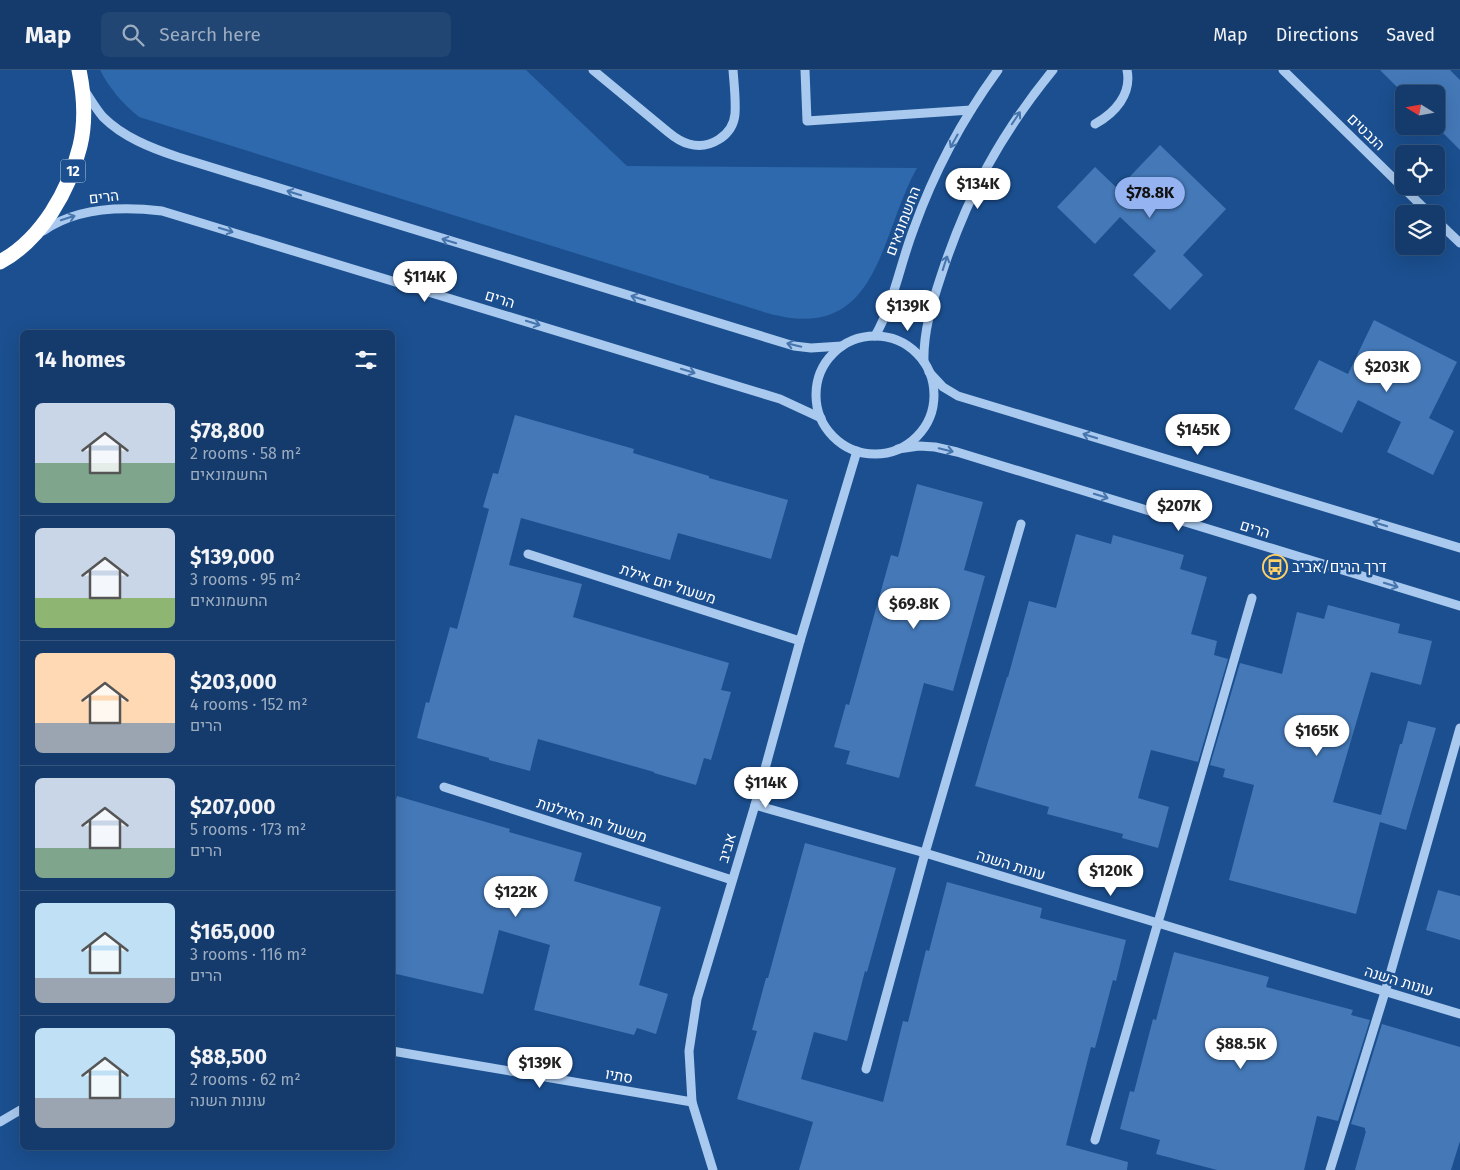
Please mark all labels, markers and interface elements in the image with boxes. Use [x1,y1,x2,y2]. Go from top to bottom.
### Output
search box [101,12,451,57]
text: Map [25,21,71,49]
icon: search [119,21,147,49]
text: Search here [159,23,261,46]
text: Map [1213,24,1248,46]
text: Directions [1276,24,1358,46]
text: Saved [1386,24,1435,46]
north arrow [1395,85,1445,135]
map controls [1395,85,1445,255]
street label: הנבטים [1343,110,1389,154]
one-way arrow [1011,111,1021,125]
one-way arrow [948,133,958,147]
button: locate [1395,145,1445,195]
road number: 12 [60,160,86,182]
pin: $134K [943,168,1013,210]
text: $134K [956,174,1000,193]
pin: $78.8K [1109,176,1191,219]
text: $78.8K [1126,183,1174,202]
street label: החשמונאים [882,184,924,258]
street label: הרים [88,186,120,208]
one-way arrow [286,188,302,198]
button: layers [1395,205,1445,255]
one-way arrow [60,213,75,222]
one-way arrow [218,226,234,236]
one-way arrow [442,235,458,245]
one-way arrow [941,256,950,272]
pin: $114K [390,260,460,303]
text: $114K [404,267,446,286]
street label: הרים [483,286,517,312]
pin: $139K [873,290,943,332]
one-way arrow [630,293,646,303]
text: $139K [887,296,929,315]
one-way arrow [524,319,540,329]
one-way arrow [786,340,802,349]
icon: filters [352,346,380,374]
text: 14 homes [35,347,125,373]
pin: $203K [1352,350,1422,393]
text: $203K [1365,357,1409,376]
one-way arrow [680,366,696,376]
pin: $145K [1163,414,1233,456]
text: $78,800 [190,418,265,444]
text: $145K [1176,420,1220,439]
icon: home [75,423,135,483]
one-way arrow [1083,431,1099,440]
text: 2 rooms · 58 m² [190,444,301,463]
one-way arrow [937,446,953,455]
text: החשמונאים [190,465,268,484]
pin: $207K [1144,490,1214,532]
one-way arrow [1093,492,1109,502]
text: $207K [1157,496,1201,515]
street label: הרים [1238,516,1272,542]
one-way arrow [1373,519,1388,528]
text: $139,000 [190,544,275,570]
icon: home [75,548,135,608]
bus stop icon: דרך הרים/אביב [1262,554,1288,580]
place label: דרך הרים/אביב [1292,558,1387,576]
street label: משעול יום אילת [618,560,718,608]
text: 3 rooms · 95 m² [190,570,301,589]
one-way arrow [1382,580,1398,590]
pin: $69.8K [873,588,955,630]
text: החשמונאים [190,591,268,610]
text: $69.8K [889,594,939,613]
text: $203,000 [190,669,277,695]
icon: home [75,673,135,733]
text: 4 rooms · 152 m² [190,695,308,714]
pin: $165K [1282,714,1352,757]
text: הרים [190,716,222,735]
text: $165K [1295,721,1339,740]
pin: $114K [731,766,801,809]
text: $114K [745,773,787,792]
text: $207,000 [190,794,275,820]
street label: משעול חג האילנות [535,794,649,846]
icon: home [75,798,135,858]
text: 5 rooms · 173 m² [190,820,306,839]
street label: אביב [714,831,740,865]
text: הרים [190,841,222,860]
street label: עונות השנה [974,846,1048,884]
pin: $120K [1076,854,1146,897]
text: $120K [1089,861,1133,880]
pin: $122K [481,876,551,918]
text: $122K [495,882,537,901]
text: $165,000 [190,919,275,945]
icon: home [75,923,135,983]
text: 3 rooms · 116 m² [190,945,307,964]
street label: עונות השנה [1362,962,1436,1000]
text: הרים [190,966,222,985]
pin: $88.5K [1200,1028,1282,1070]
text: $88.5K [1216,1034,1266,1053]
text: $88,500 [190,1044,267,1070]
pin: $139K [505,1046,575,1089]
icon: home [75,1048,135,1108]
text: $139K [519,1053,561,1072]
street label: סתיו [604,1065,634,1087]
text: 2 rooms · 62 m² [190,1070,301,1089]
text: עונות השנה [190,1091,266,1110]

